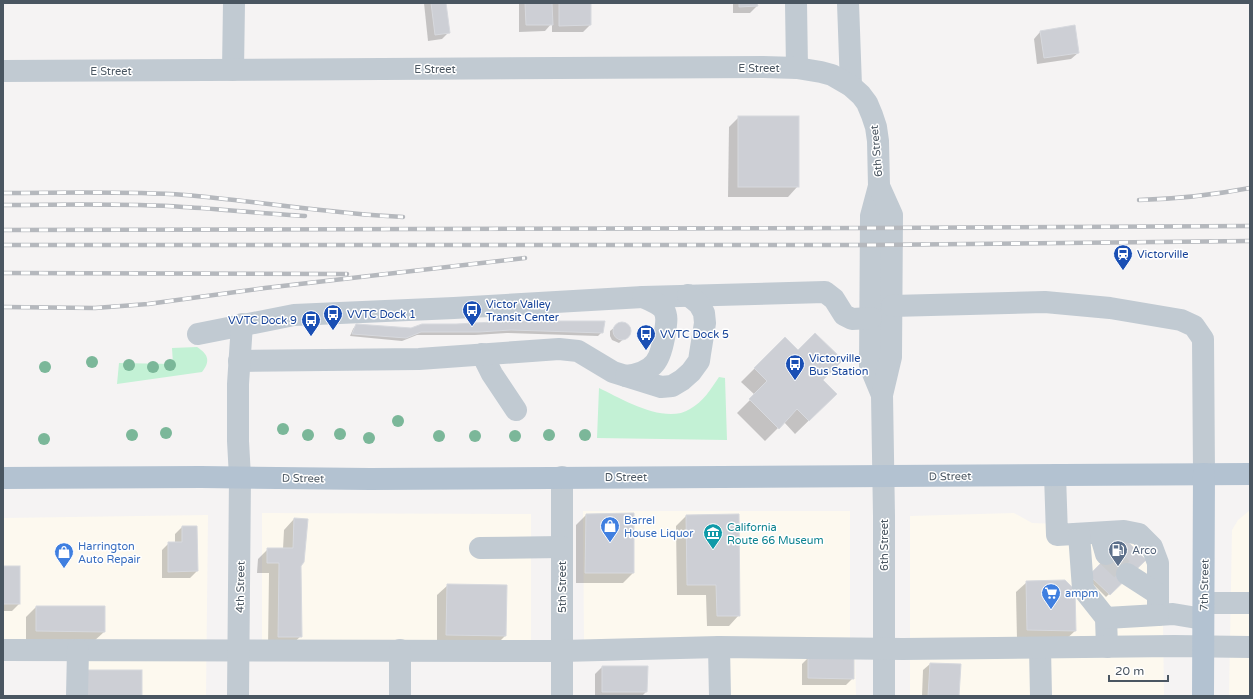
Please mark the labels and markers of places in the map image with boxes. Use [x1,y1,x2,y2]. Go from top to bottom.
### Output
station icon: Victorville [1112,243,1134,271]
place label: Victorville [1137,248,1188,261]
place label: Victor Valley Transit Center [486,298,560,324]
bus stop icon: Victor Valley Transit Center [461,299,483,327]
bus stop icon: VVTC Dock 1 [322,303,344,331]
place label: VVTC Dock 1 [347,308,416,321]
bus stop icon: VVTC Dock 9 [300,309,322,337]
place label: VVTC Dock 9 [228,314,297,327]
bus stop icon: VVTC Dock 5 [635,323,657,351]
place label: VVTC Dock 5 [660,328,729,341]
place label: Victorville Bus Station [809,352,869,378]
bus stop icon: Victorville Bus Station [784,353,806,381]
place label: Barrel House Liquor [624,514,694,540]
shop icon: Barrel House Liquor [599,515,621,543]
place label: California Route 66 Museum [727,521,824,547]
museum icon: California Route 66 Museum [702,522,724,550]
fuel station icon: Arco [1107,539,1129,567]
place label: Harrington Auto Repair [78,540,141,566]
shop icon: Harrington Auto Repair [53,541,75,569]
place label: Arco [1132,544,1157,557]
supermarket icon: ampm [1040,582,1062,610]
place label: ampm [1065,587,1098,600]

